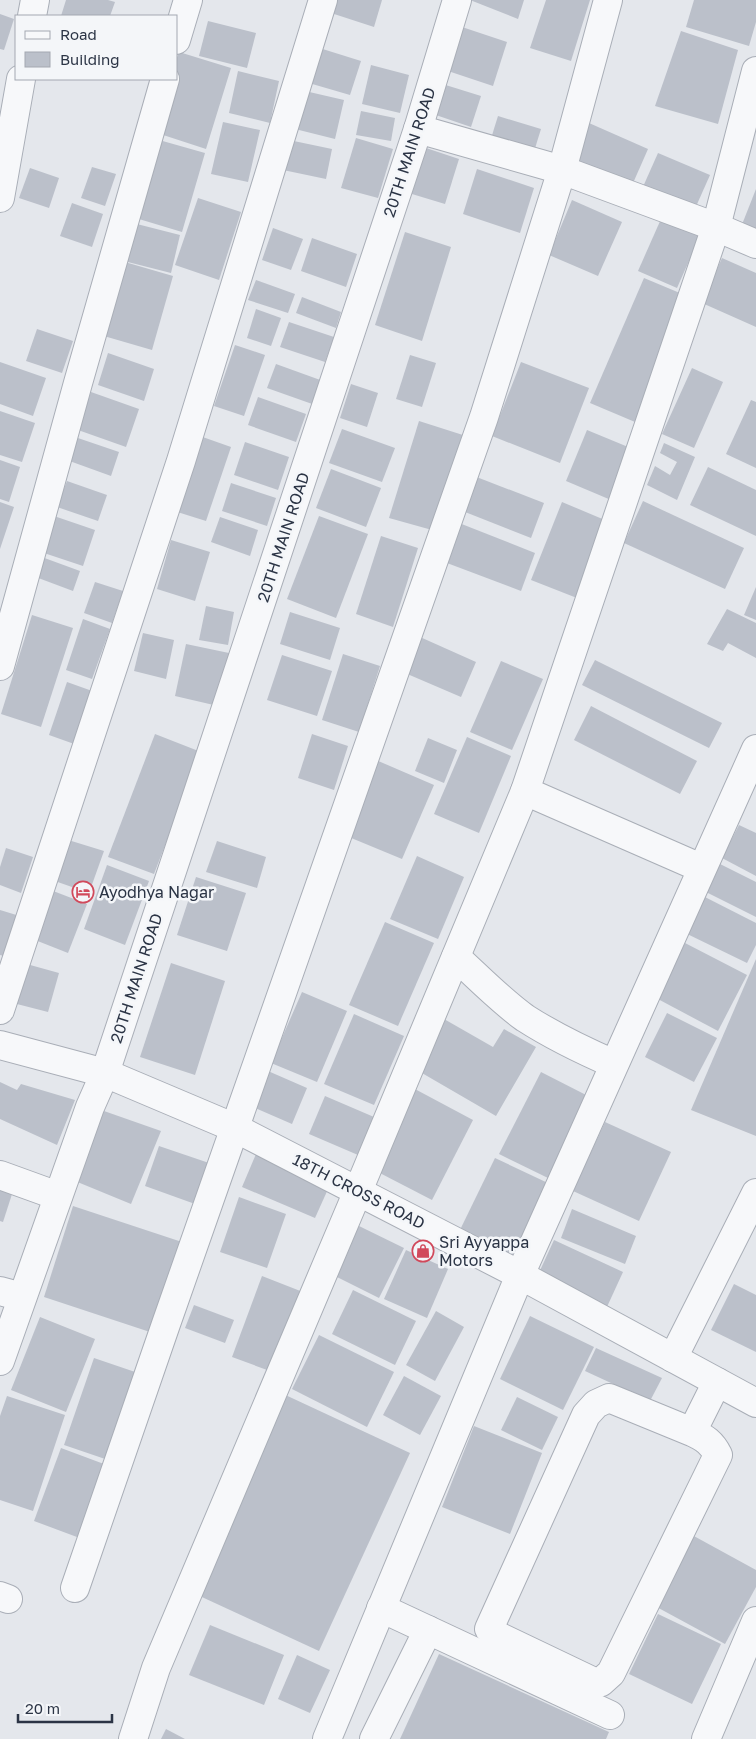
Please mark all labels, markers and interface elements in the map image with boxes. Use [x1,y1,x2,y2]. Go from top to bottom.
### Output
legend [15,15,178,80]
text: Road [60,25,97,43]
text: Building [60,50,120,68]
street label: 20TH MAIN ROAD [379,85,439,219]
street label: 20TH MAIN ROAD [253,470,313,604]
hotel icon: Ayodhya Nagar [71,880,95,904]
place label: Ayodhya Nagar [99,882,214,902]
street label: 20TH MAIN ROAD [106,911,166,1045]
street label: 18TH CROSS ROAD [289,1149,429,1233]
place label: Sri Ayyappa Motors [439,1232,529,1270]
shop icon: Sri Ayyappa Motors [411,1239,435,1263]
scale bar [18,1692,111,1724]
text: 20 m [25,1699,60,1717]

